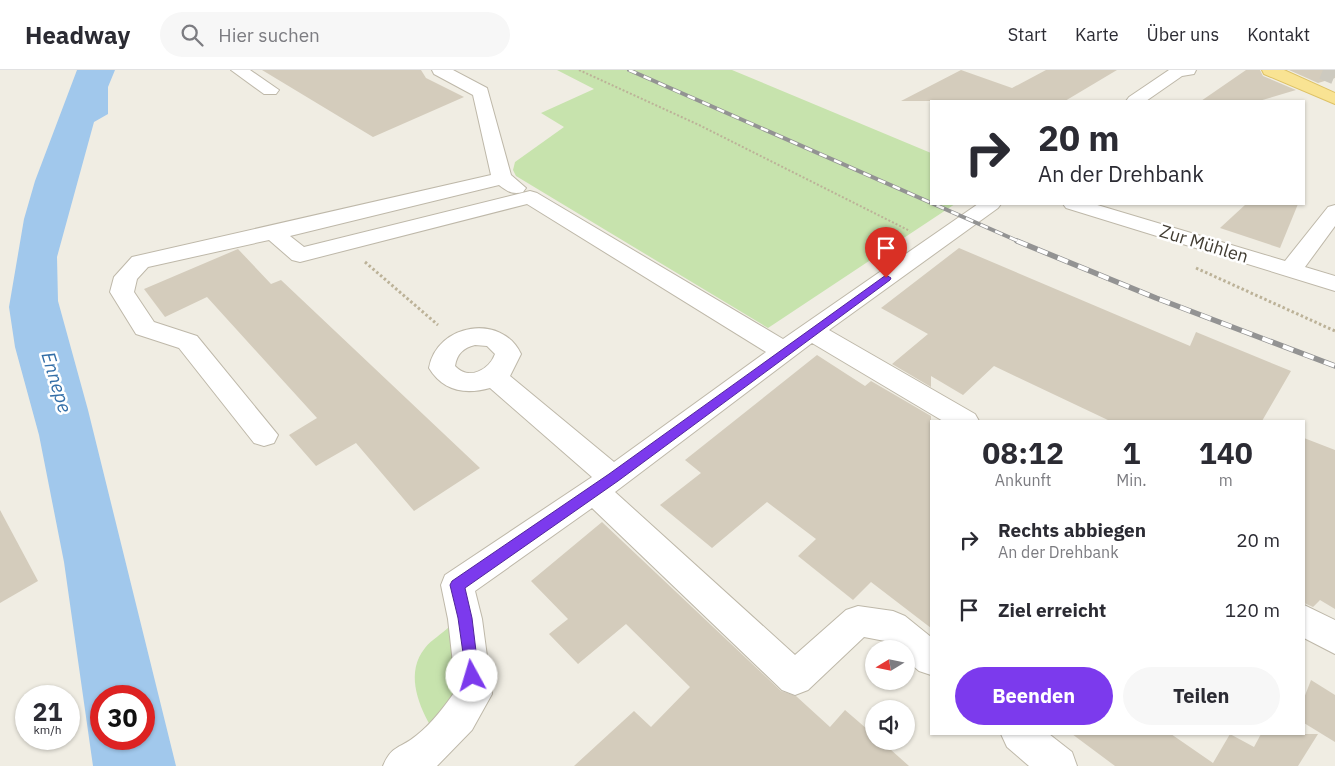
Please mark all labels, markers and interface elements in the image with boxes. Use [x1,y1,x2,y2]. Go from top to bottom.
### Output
search box [160,12,510,57]
text: Headway [25,19,130,51]
icon: search [178,21,206,49]
text: Hier suchen [218,23,320,47]
text: Start [1008,23,1047,46]
text: Karte [1075,23,1119,46]
text: Über uns [1147,23,1219,46]
text: Kontakt [1247,23,1310,46]
text: 20 m [1038,115,1120,161]
icon: right [955,120,1020,185]
text: An der Drehbank [1038,159,1204,188]
street label: Zur Mühlen [1157,219,1251,268]
pin [865,227,907,278]
icon: arrive [872,234,900,262]
water label: Ennepe [36,349,78,416]
text: 08:12 [982,433,1064,472]
text: 1 [1122,433,1140,472]
text: 140 [1199,433,1253,472]
text: Ankunft [995,470,1051,490]
text: Min. [1116,470,1147,490]
text: m [1219,470,1233,490]
text: Rechts abbiegen [998,518,1146,542]
icon: right [955,526,983,554]
text: 20 m [1236,528,1280,552]
text: An der Drehbank [998,542,1119,562]
icon: arrive [955,596,983,624]
text: Ziel erreicht [998,598,1106,622]
text: 120 m [1225,598,1280,622]
north arrow [865,640,915,690]
map controls [865,640,915,750]
position arrow [445,649,497,701]
button: Beenden [955,667,1113,725]
button: Teilen [1123,667,1280,725]
speed limit sign: 30 [90,685,155,750]
text: 21 [32,695,63,728]
button: sound [865,700,915,750]
text: km/h [33,722,62,737]

